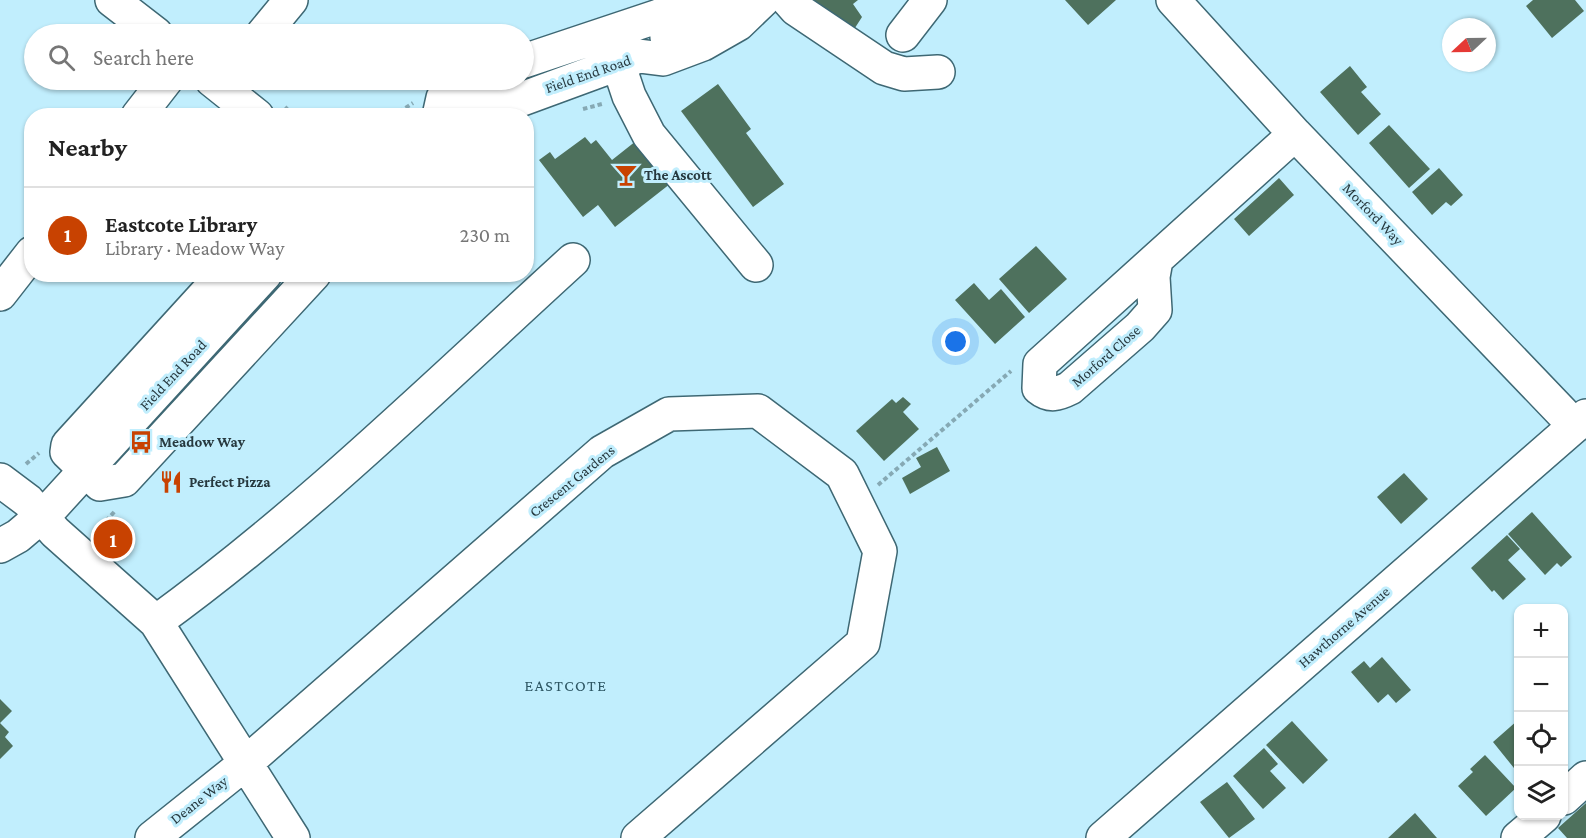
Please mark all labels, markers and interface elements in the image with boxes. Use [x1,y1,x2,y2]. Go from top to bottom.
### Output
north arrow [1442,18,1496,72]
search box [24,24,534,90]
icon: search [45,41,78,74]
text: Search here [93,45,194,70]
street label: Field End Road [543,52,633,96]
text: Nearby [48,133,127,162]
bar icon: The Ascott [613,162,639,188]
place label: The Ascott [644,167,712,183]
street label: Morford Way [1339,180,1406,249]
text: Eastcote Library [105,212,257,237]
text: 1 [64,224,71,246]
text: 230 m [460,224,510,246]
text: Library · Meadow Way [105,237,285,259]
street label: Morford Close [1068,322,1144,390]
your location [941,327,970,356]
street label: Field End Road [137,337,210,413]
bus stop icon: Meadow Way [128,429,154,455]
place label: Meadow Way [159,434,246,450]
street label: Crescent Gardens [526,442,618,520]
restaurant icon: Perfect Pizza [158,469,184,495]
place label: Perfect Pizza [189,474,271,490]
pin: 1 [94,516,132,562]
street label: Hawthorne Avenue [1295,583,1393,671]
map controls [1514,604,1568,820]
button: + [1514,604,1568,658]
button: − [1514,658,1568,712]
district label: EASTCOTE [525,677,607,694]
button: locate [1514,712,1568,766]
button: layers [1514,766,1568,820]
street label: Deane Way [167,773,231,828]

